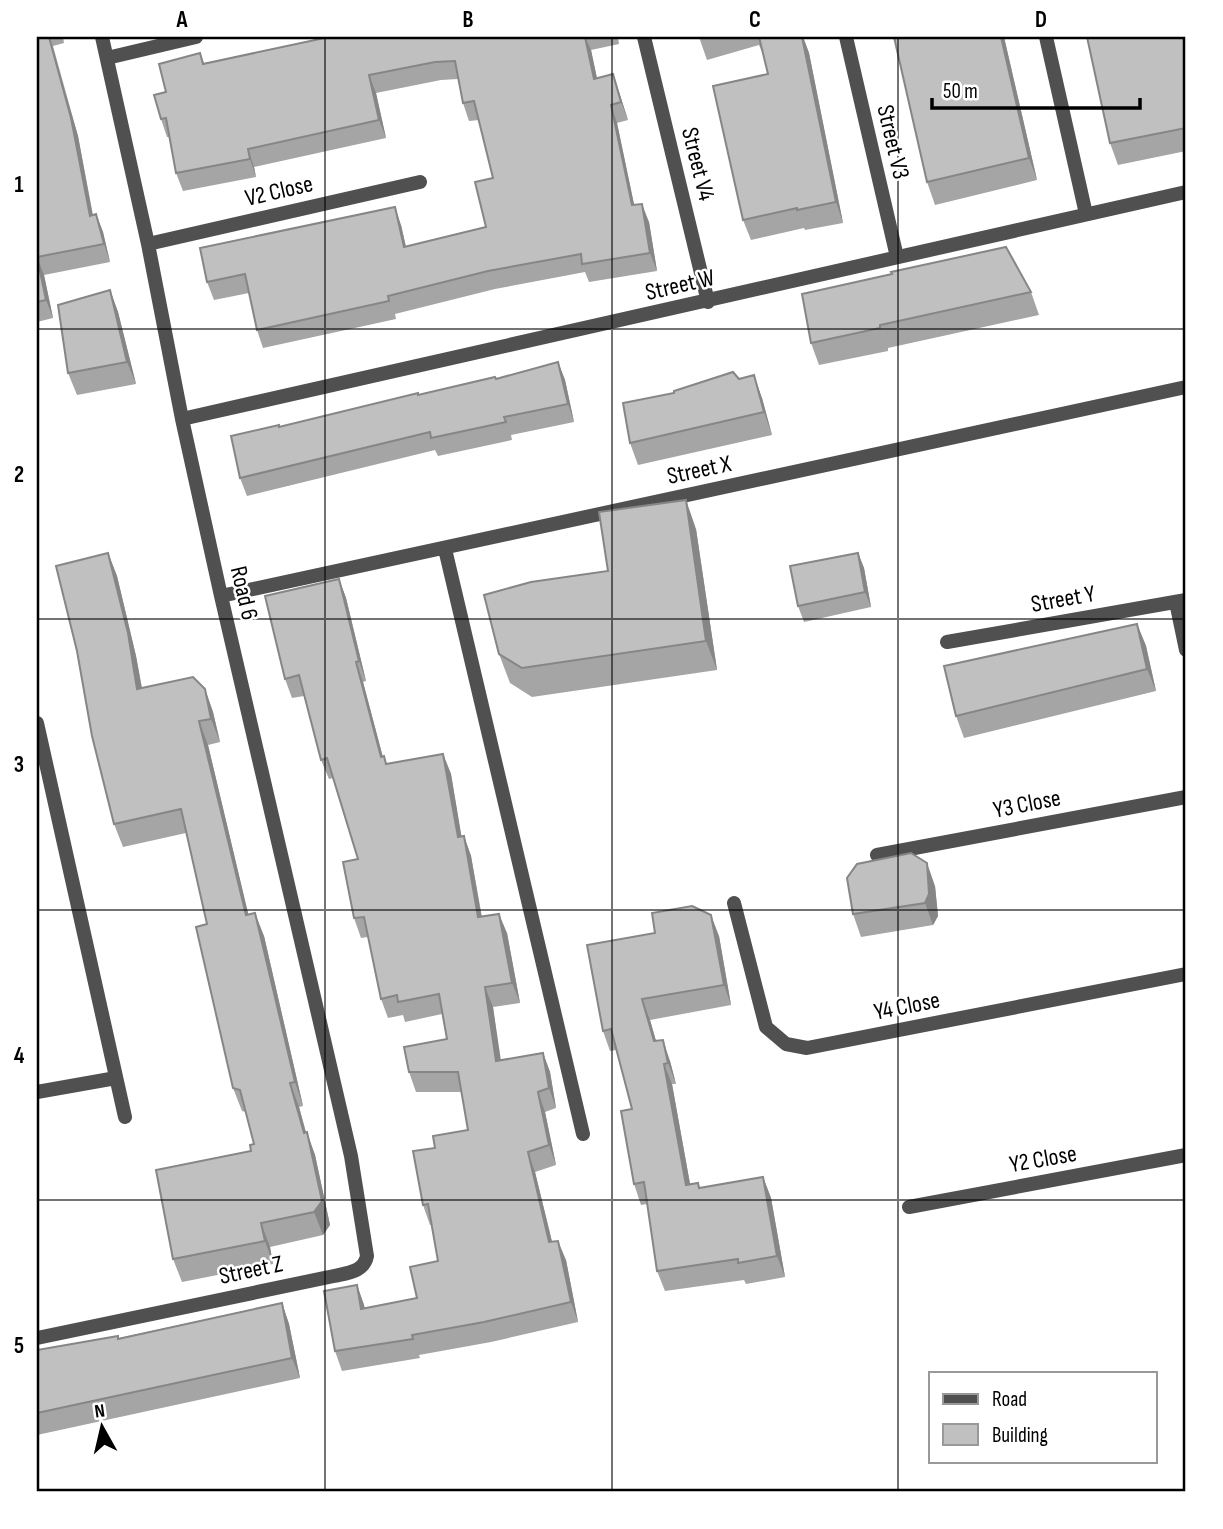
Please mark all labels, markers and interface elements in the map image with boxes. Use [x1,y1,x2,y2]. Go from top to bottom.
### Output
text: A [176,6,189,34]
text: B [463,6,474,34]
text: C [749,6,761,34]
text: D [1035,6,1047,34]
scale bar [932,66,1141,110]
text: 50 m [943,79,978,104]
street label: Street V3 [870,102,916,182]
street label: Street V4 [675,124,721,204]
street label: V2 Close [242,169,316,213]
text: 1 [14,171,24,199]
street label: Street W [643,263,718,307]
street label: Street X [664,449,734,491]
text: 2 [14,461,24,489]
street label: Road 6 [224,563,264,623]
street label: Street Y [1029,579,1097,619]
text: 3 [14,751,24,779]
street label: Y3 Close [991,783,1063,825]
street label: Y4 Close [872,985,942,1027]
text: 4 [14,1042,25,1070]
street label: Y2 Close [1007,1139,1079,1179]
street label: Street Z [216,1249,286,1291]
text: 5 [14,1332,24,1360]
legend [929,1372,1156,1462]
text: Road [992,1387,1027,1412]
north arrow [66,1392,136,1462]
text: N [93,1400,106,1424]
text: Building [992,1423,1048,1448]

